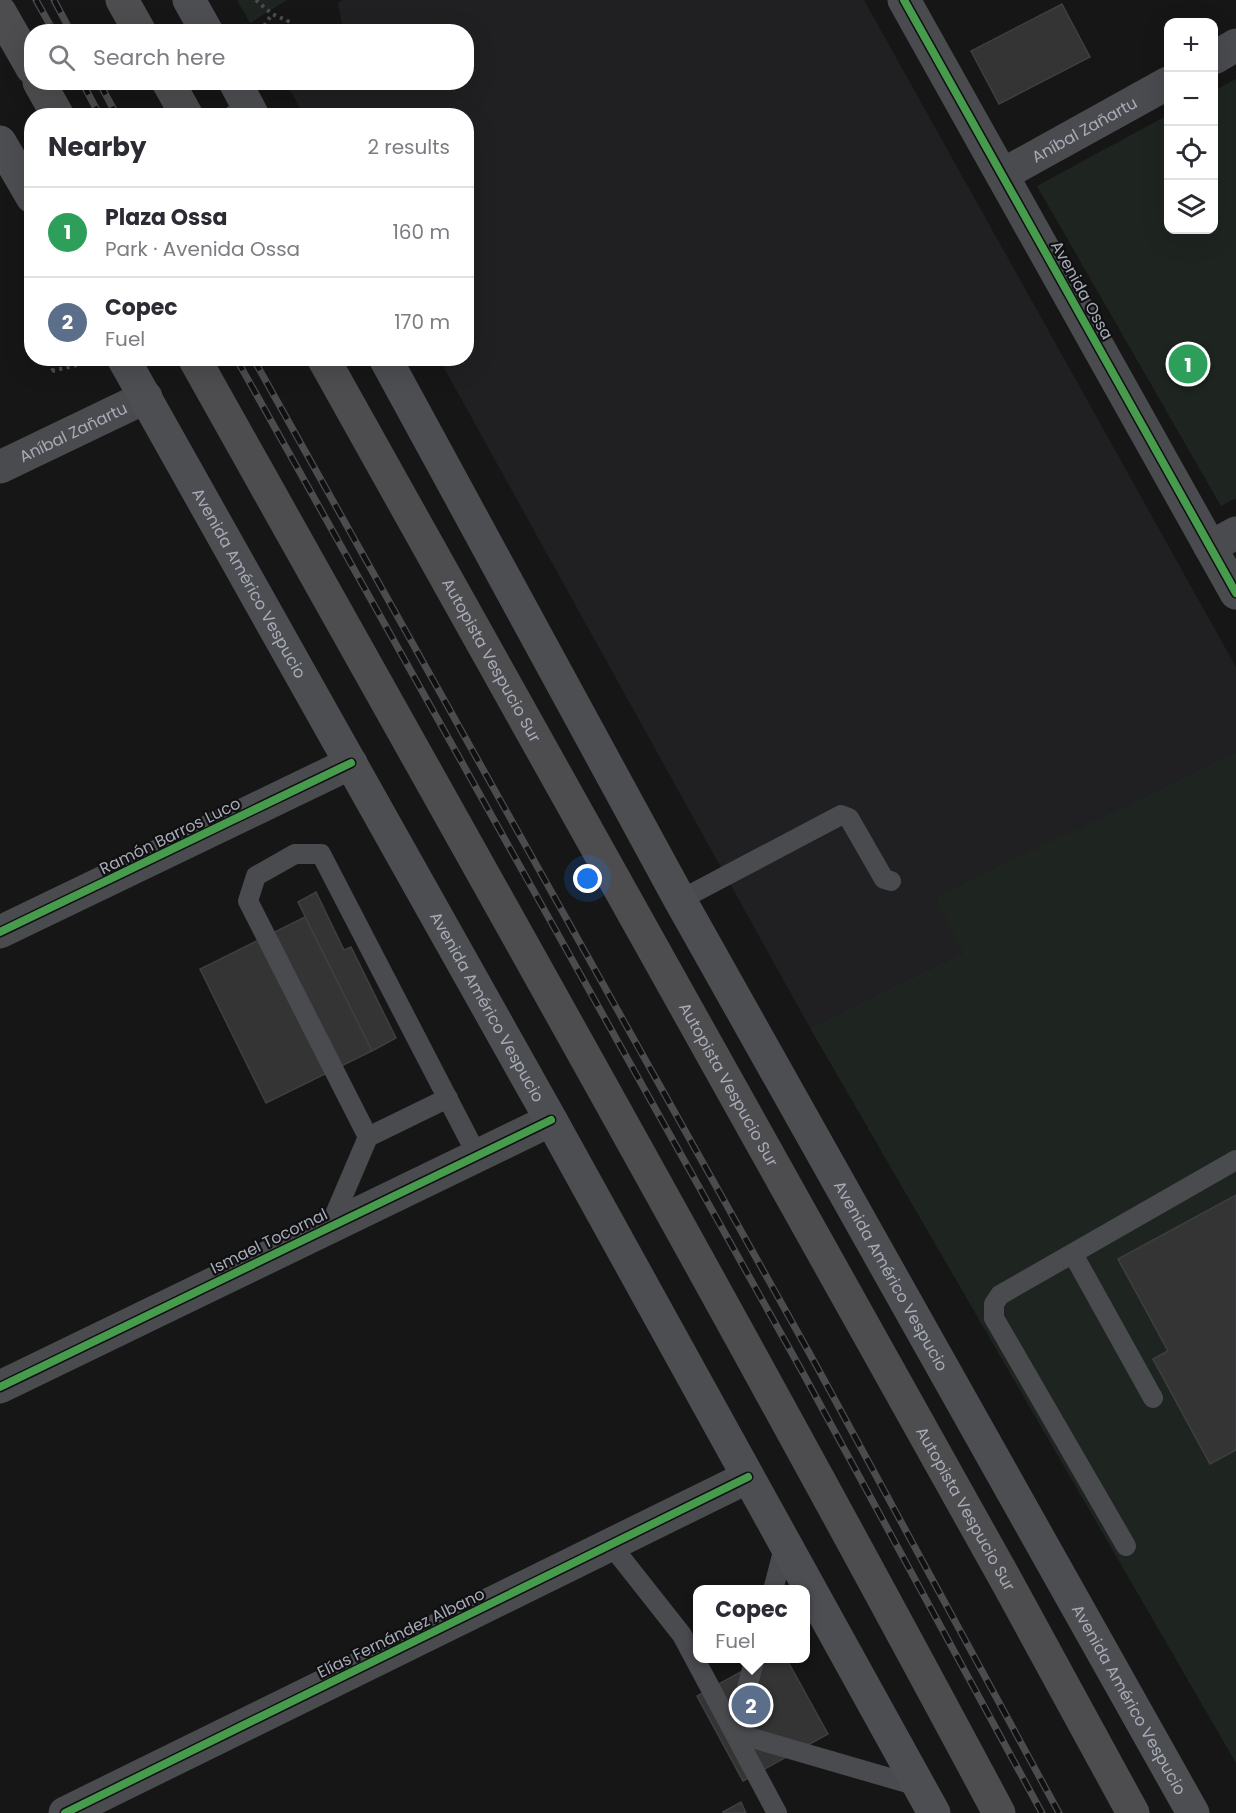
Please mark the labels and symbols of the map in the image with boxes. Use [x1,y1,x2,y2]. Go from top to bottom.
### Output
street label: Aníbal Zañartu [1027,91,1141,168]
street label: Avenida Ossa [1045,236,1119,344]
pin: 1 [1168,342,1208,386]
street label: Aníbal Zañartu [15,396,131,468]
street label: Avenida Américo Vespucio [187,483,312,682]
street label: Autopista Vespucio Sur [437,574,547,747]
street label: Ramón Barros Luco [96,792,244,880]
your location [573,864,602,893]
street label: Avenida Américo Vespucio [425,907,550,1106]
street label: Autopista Vespucio Sur [674,998,784,1171]
street label: Avenida Américo Vespucio [828,1176,954,1375]
street label: Ismael Tocornal [207,1203,331,1279]
street label: Autopista Vespucio Sur [911,1422,1021,1595]
street label: Elías Fernández Albano [313,1582,489,1684]
street label: Avenida Américo Vespucio [1066,1600,1192,1799]
pin: 2 [732,1682,771,1728]

